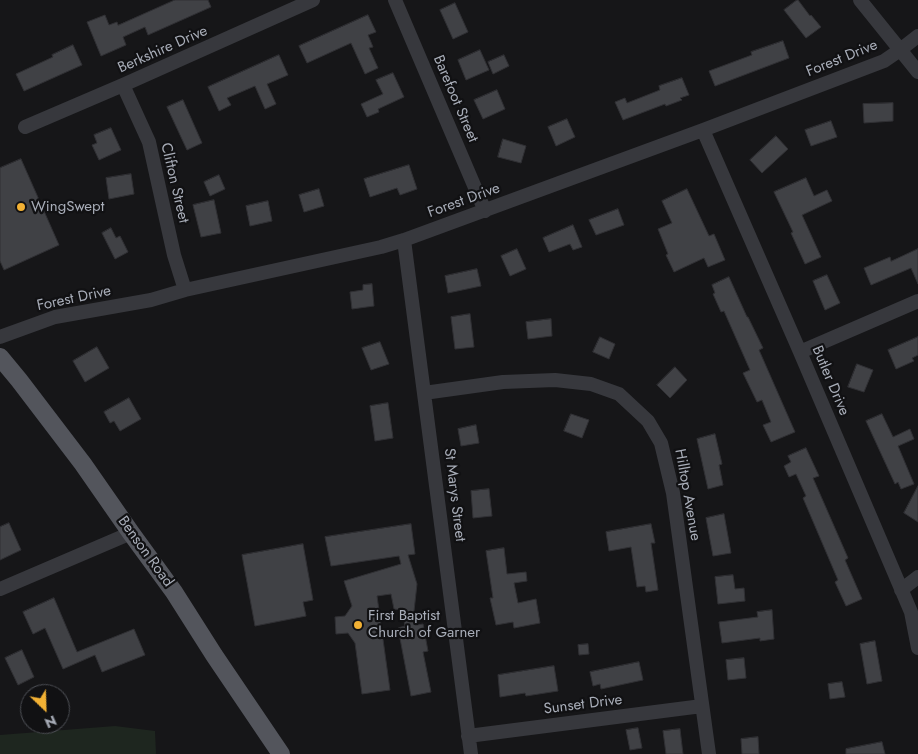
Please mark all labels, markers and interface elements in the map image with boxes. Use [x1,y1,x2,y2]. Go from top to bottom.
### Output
street label: Berkshire Drive [115,22,211,78]
street label: Forest Drive [804,37,880,81]
street label: Barefoot Street [429,53,481,145]
street label: Clifton Street [156,141,192,225]
street label: Forest Drive [426,180,502,222]
place label: WingSwept [31,198,104,216]
marker: WingSwept [15,201,27,213]
street label: Forest Drive [35,282,113,316]
street label: Butler Drive [807,343,853,419]
street label: St Marys Street [439,447,469,543]
street label: Hilltop Avenue [670,448,704,542]
street label: Benson Road [113,513,177,591]
place label: First Baptist Church of Garner [368,607,480,642]
marker: First Baptist Church of Garner [352,619,364,631]
north arrow [20,684,70,734]
street label: Sunset Drive [543,691,623,719]
text: N [42,710,60,733]

